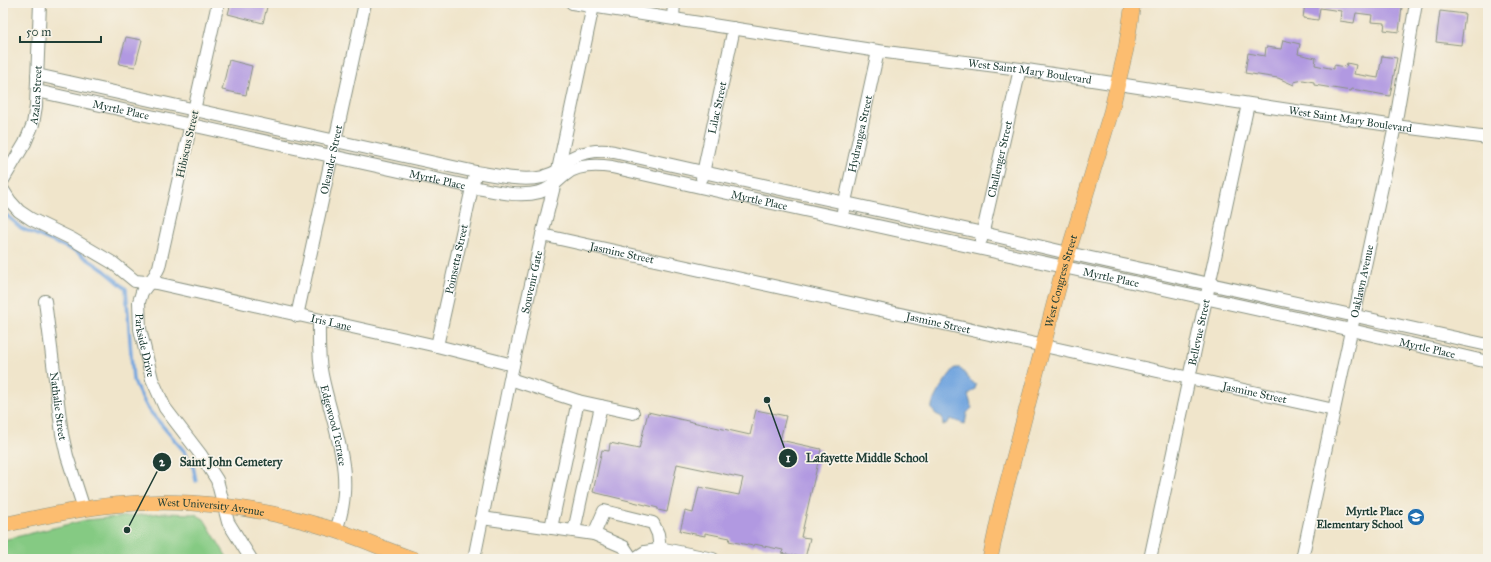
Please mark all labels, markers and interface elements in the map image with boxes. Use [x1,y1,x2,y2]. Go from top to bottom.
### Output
scale bar [20,18,101,44]
text: 50 m [26,25,51,39]
street label: West Saint Mary Boulevard [967,56,1093,87]
street label: Azalea Street [27,65,45,126]
street label: Lilac Street [706,80,729,135]
street label: Hydrangea Street [846,94,875,174]
street label: Myrtle Place [91,97,151,123]
street label: West Saint Mary Boulevard [1288,104,1413,135]
street label: Hibiscus Street [173,109,202,179]
street label: Challenger Street [985,119,1015,199]
street label: Oleander Street [318,124,345,196]
street label: Myrtle Place [408,167,467,192]
street label: Myrtle Place [730,188,789,213]
street label: Poinsetta Street [443,223,471,296]
street label: West Congress Street [1042,233,1080,329]
street label: Jasmine Street [587,240,655,267]
street label: Oaklawn Avenue [1348,243,1376,319]
street label: Souvenir Gate [519,249,545,315]
street label: Myrtle Place [1082,265,1141,290]
street label: Bellevue Street [1186,298,1213,367]
street label: Jasmine Street [904,309,972,337]
street label: Iris Lane [309,312,353,334]
street label: Parkside Drive [132,313,157,379]
street label: Myrtle Place [1398,335,1457,361]
street label: Nathalie Street [47,371,69,442]
street label: Jasmine Street [1220,379,1288,406]
street label: Edgewood Terrace [317,384,349,467]
callout: Lafayette Middle School [778,446,935,470]
callout: Saint John Cemetery [152,450,290,474]
text: 1 [786,451,791,465]
text: Lafayette Middle School [806,451,929,466]
text: 2 [159,455,166,469]
text: Saint John Cemetery [180,455,284,470]
street label: West University Avenue [157,496,266,519]
place label: Myrtle Place Elementary School [1316,505,1404,532]
school or university icon: Myrtle Place Elementary School [1406,507,1426,527]

